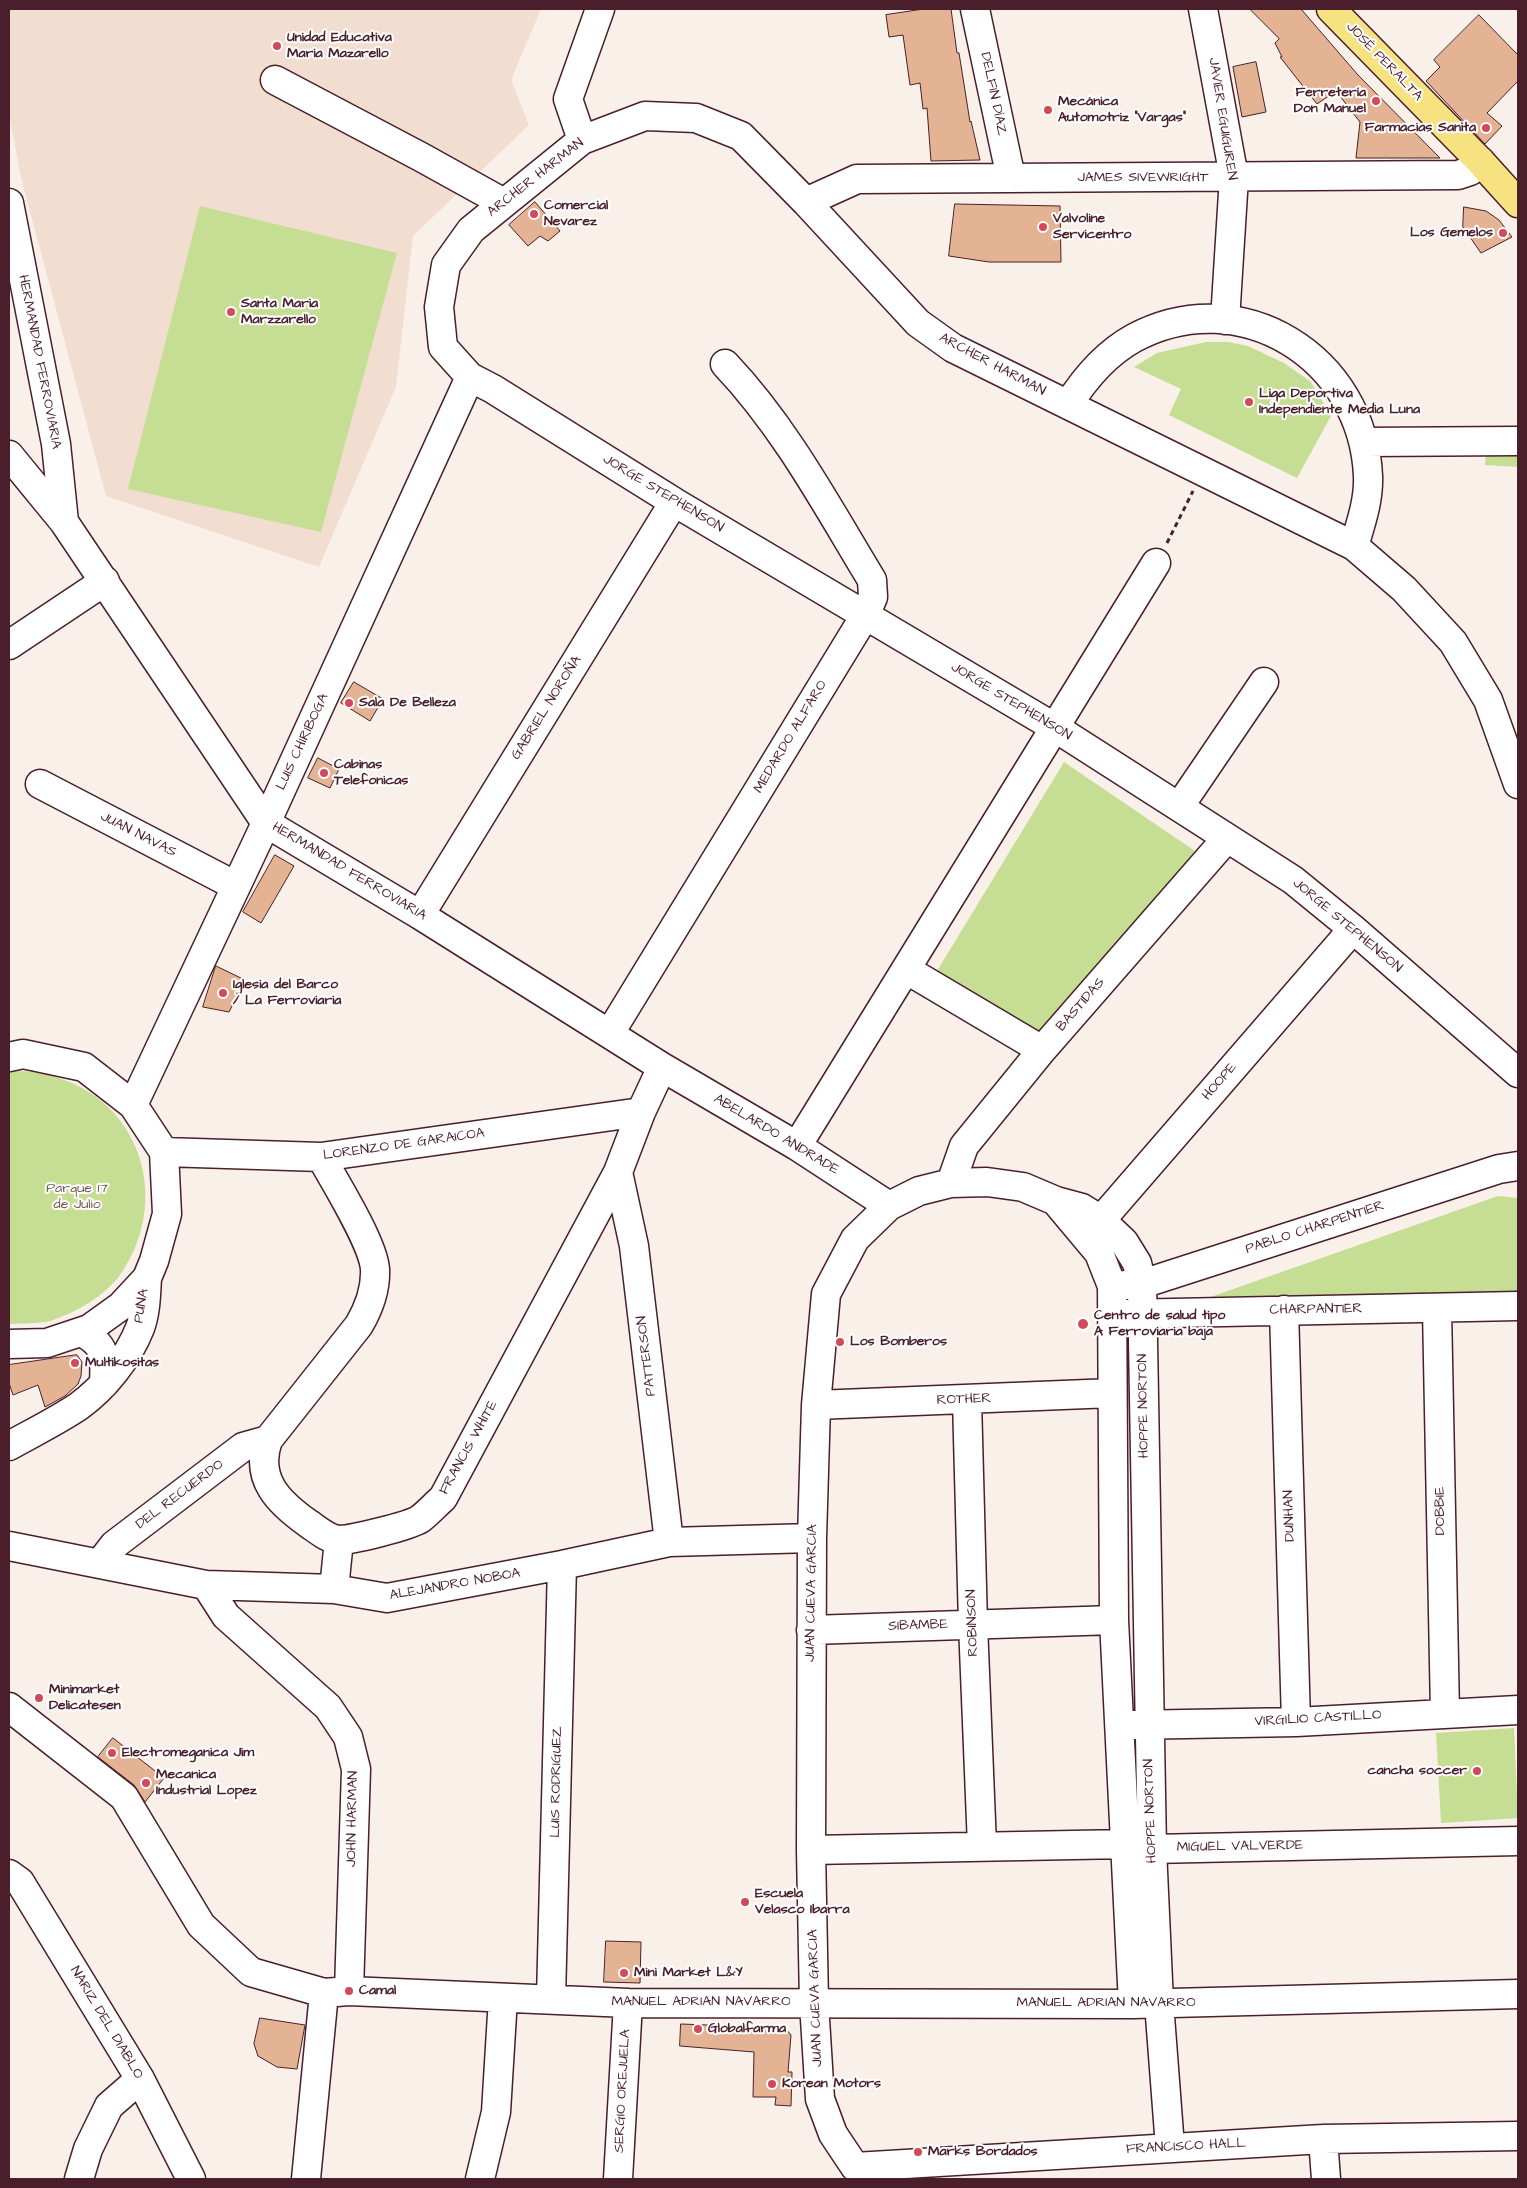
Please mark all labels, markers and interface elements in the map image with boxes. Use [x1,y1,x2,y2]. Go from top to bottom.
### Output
street label: JOSÉ PERALTA [1342,19,1426,105]
place label: Unidad Educativa Maria Mazarello [287,30,392,62]
marker: Unidad Educativa Maria Mazarello [271,40,283,52]
street label: DELFIN DÍAZ [976,51,1010,137]
street label: JAVIER EGUIGUREN [1204,57,1240,181]
place label: Ferretería Don Manuel [1294,85,1366,118]
place label: Mecánica Automotriz "Vargas" [1058,94,1186,126]
marker: Ferretería Don Manuel [1370,95,1382,107]
marker: Mecánica Automotriz "Vargas" [1042,104,1054,116]
place label: Farmacias Sanita [1365,120,1476,136]
marker: Farmacias Sanita [1480,122,1492,134]
street label: ARCHER HARMAN [484,135,588,221]
street label: JAMES SIVEWRIGHT [1077,170,1209,186]
place label: Comercial Nevarez [544,198,608,230]
marker: Comercial Nevarez [528,208,540,220]
place label: Valvoline Servicentro [1053,211,1131,243]
marker: Valvoline Servicentro [1037,221,1049,233]
place label: Los Gemelos [1410,225,1493,241]
marker: Los Gemelos [1497,227,1509,239]
street label: HERMANDAD FERROVIARIA [14,273,64,451]
place label: Santa Maria Marzzarello [241,296,318,328]
marker: Santa Maria Marzzarello [225,306,237,318]
street label: ARCHER HARMAN [936,330,1048,400]
place label: Liga Deportiva Independiente Media Luna [1259,386,1420,418]
marker: Liga Deportiva Independiente Media Luna [1243,396,1255,408]
street label: JORGE STEPHENSON [600,451,726,537]
street label: GABRIEL NOROÑA [508,653,586,763]
street label: JORGE STEPHENSON [948,659,1074,745]
street label: MEDARDO ALFARO [751,678,831,796]
street label: LUIS CHIRIBOGA [273,691,333,793]
place label: Sala De Belleza [359,695,456,711]
marker: Sala De Belleza [343,697,355,709]
place label: Cabinas Telefonicas [334,757,408,790]
marker: Cabinas Telefonicas [318,767,330,779]
street label: JUAN NAVAS [97,809,179,861]
street label: HERMANDAD FERROVIARIA [269,819,429,925]
street label: JORGE STEPHENSON [1289,875,1405,977]
street label: BASTIDAS [1053,975,1109,1035]
place label: Iglesia del Barco / La Ferroviaria [233,977,341,1010]
marker: Iglesia del Barco / La Ferroviaria [217,987,229,999]
street label: HOOPE [1199,1060,1241,1104]
street label: ABELARDO ANDRADE [710,1091,842,1179]
street label: LORENZO DE GARAICOA [322,1125,486,1165]
park label: Parque 17 de Julio [46,1181,108,1214]
street label: PABLO CHARPENTIER [1243,1198,1387,1258]
street label: PUNA [131,1288,153,1324]
street label: CHARPANTIER [1269,1301,1363,1319]
place label: Centro de salud tipo A Ferroviaria baja [1094,1308,1225,1340]
street label: PATTERSON [634,1315,660,1397]
marker: Centro de salud tipo A Ferroviaria baja [1076,1317,1090,1331]
place label: Los Bomberos [850,1334,947,1350]
marker: Los Bomberos [834,1336,846,1348]
street label: HOPPE NORTON [1135,1354,1153,1458]
place label: Multikositas [85,1355,159,1371]
marker: Multikositas [69,1357,81,1369]
street label: ROTHER [936,1391,992,1409]
street label: FRANCIS WHITE [436,1398,502,1498]
street label: DEL RECUERDO [133,1457,227,1533]
street label: DOBBIE [1432,1486,1450,1536]
street label: DUNHAN [1281,1490,1299,1542]
street label: JUAN CUEVA GARCIA [802,1524,822,1662]
street label: ALEJANDRO NOBOA [388,1565,522,1605]
street label: ROBINSON [963,1589,983,1657]
street label: SIBAMBE [888,1617,948,1635]
place label: Minimarket Delicatesen [49,1682,121,1714]
marker: Minimarket Delicatesen [33,1692,45,1704]
street label: VIRGILIO CASTILLO [1254,1707,1382,1731]
street label: LUIS RODRIGUEZ [548,1726,566,1838]
place label: Electromeganica Jim [122,1745,254,1761]
marker: Electromeganica Jim [106,1747,118,1759]
street label: HOPPE NORTON [1141,1758,1161,1864]
place label: cancha soccer [1368,1763,1467,1779]
marker: cancha soccer [1471,1765,1483,1777]
place label: Mecanica Industrial Lopez [156,1767,257,1800]
street label: JOHN HARMAN [344,1771,362,1867]
marker: Mecanica Industrial Lopez [140,1777,152,1789]
street label: MIGUEL VALVERDE [1177,1837,1303,1857]
place label: Escuela Velasco Ibarra [755,1886,850,1918]
marker: Escuela Velasco Ibarra [739,1896,751,1908]
street label: JUAN CUEVA GARCIA [805,1929,827,2067]
street label: NARIZ DEL DIABLO [66,1964,146,2082]
place label: Mini Market L&Y [634,1965,743,1981]
marker: Mini Market L&Y [618,1967,630,1979]
place label: Camal [359,1983,396,1999]
marker: Camal [343,1985,355,1997]
street label: MANUEL ADRIAN NAVARRO [611,1994,791,2010]
street label: MANUEL ADRIAN NAVARRO [1016,1995,1196,2011]
place label: Globalfarma [708,2021,786,2037]
marker: Globalfarma [692,2023,704,2035]
street label: SERGIO OREJUELA [611,2029,635,2153]
place label: Korean Motors [782,2076,881,2092]
marker: Korean Motors [766,2078,778,2090]
street label: FRANCISCO HALL [1126,2135,1246,2159]
place label: Marks Bordados [928,2144,1038,2160]
marker: Marks Bordados [912,2146,924,2158]

